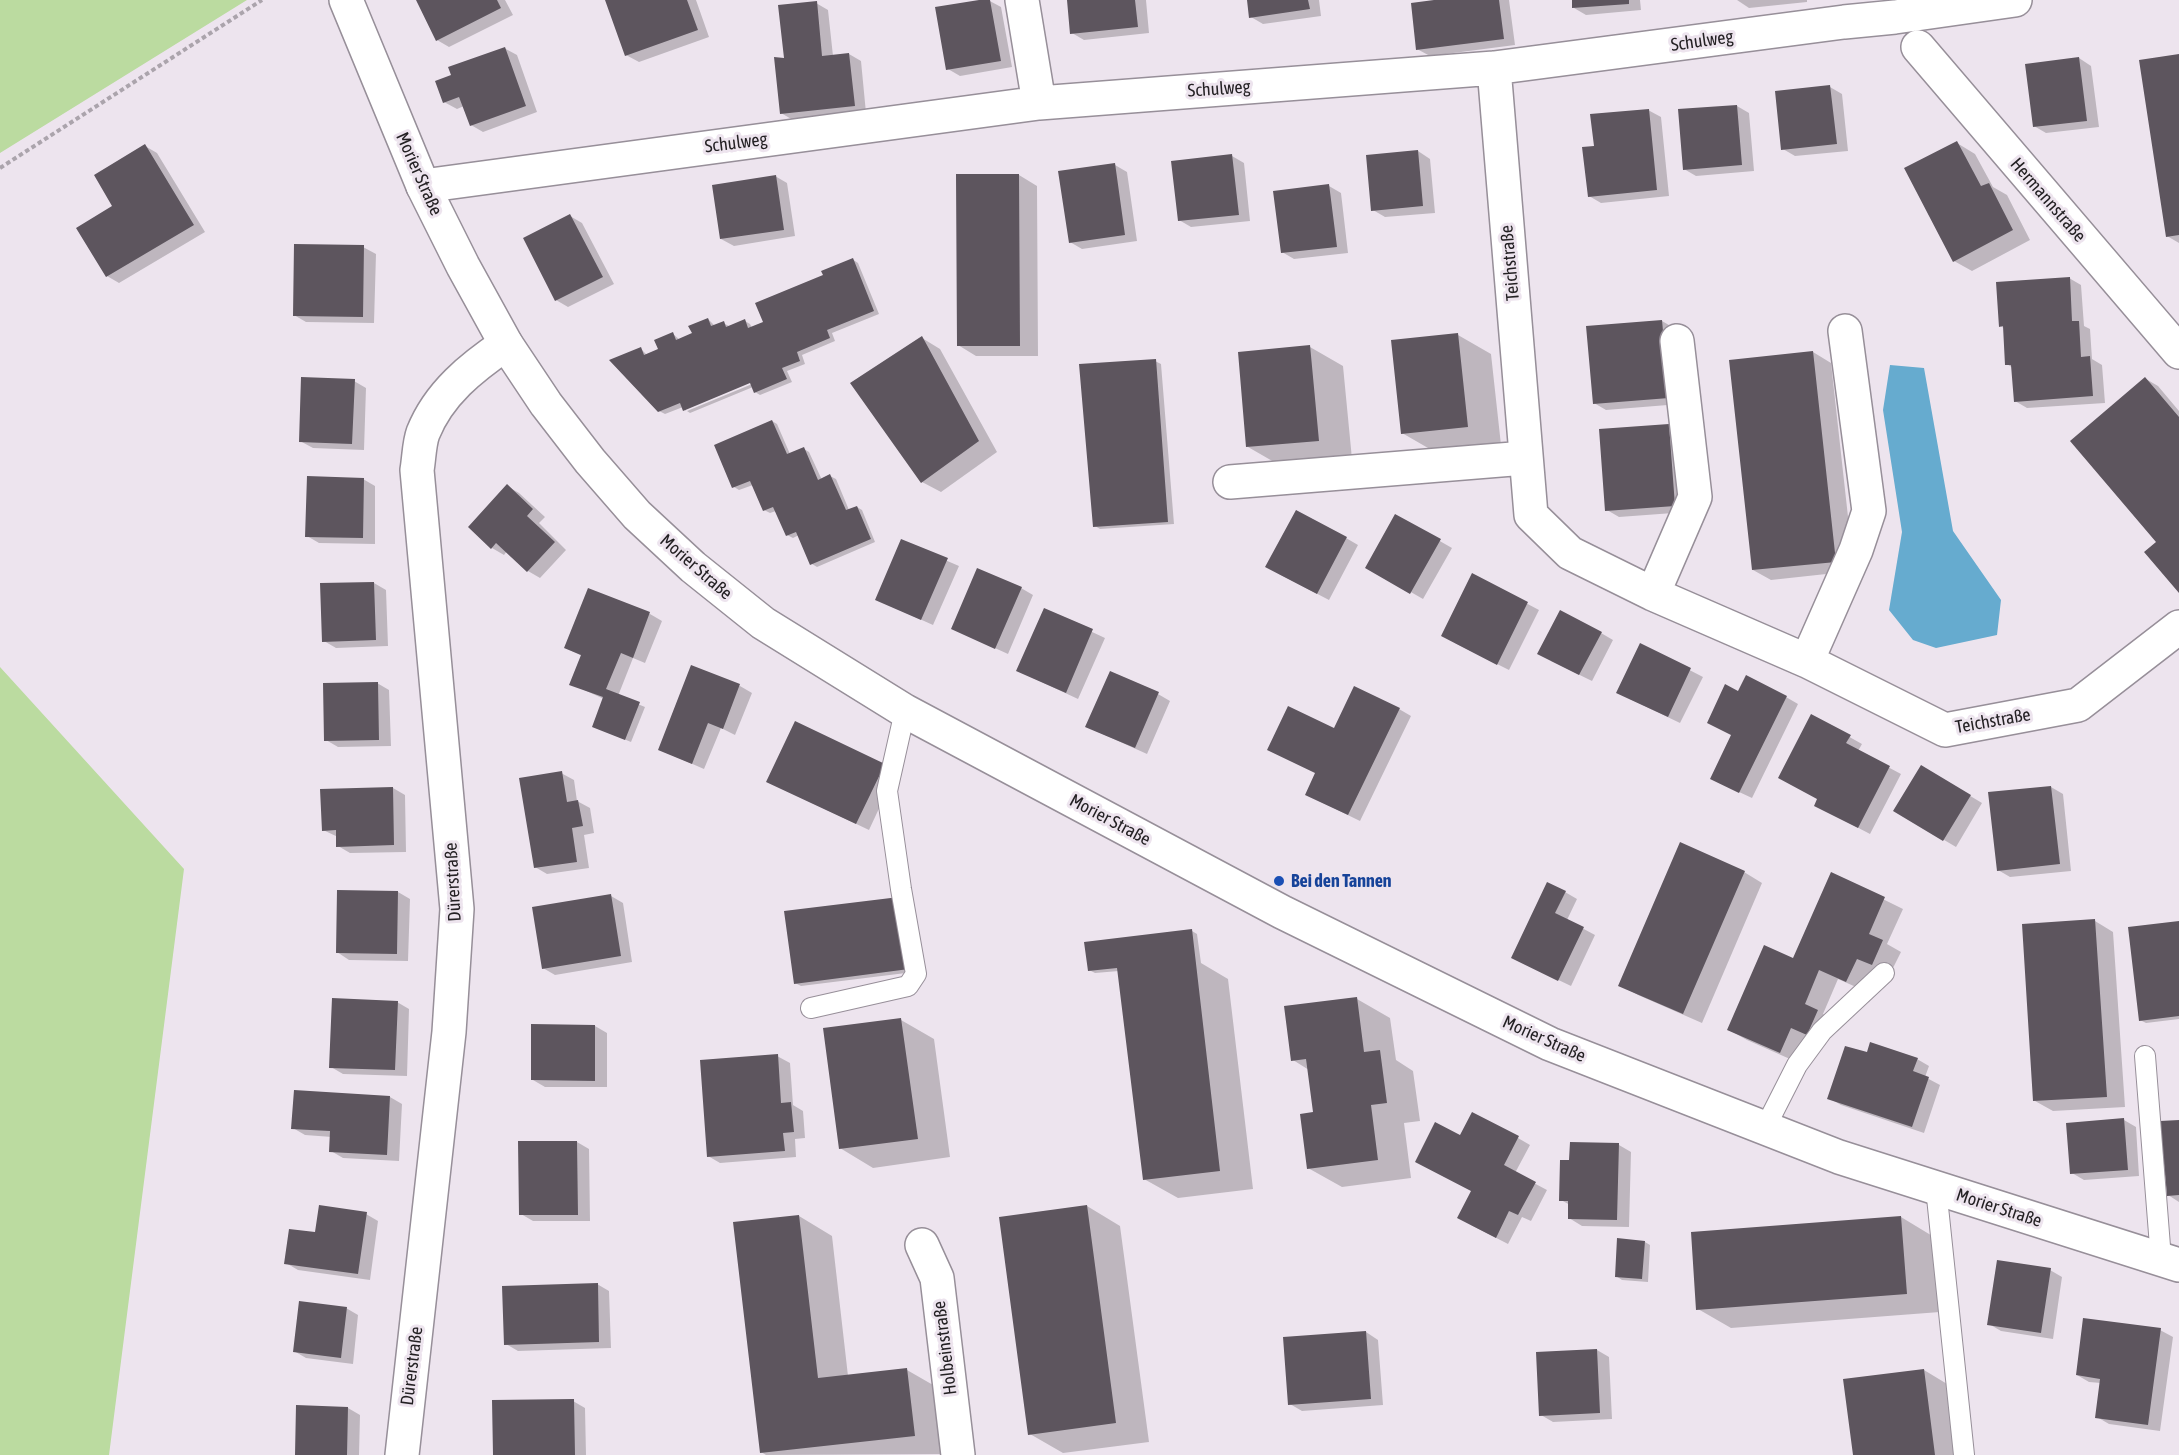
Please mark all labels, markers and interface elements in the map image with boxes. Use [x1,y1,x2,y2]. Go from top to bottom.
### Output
street label: Schulweg [1669,26,1735,56]
street label: Schulweg [1187,76,1251,102]
street label: Schulweg [704,128,768,158]
street label: Morier Straße [391,129,447,219]
street label: Hermannstraße [2006,154,2090,246]
street label: Teichstraße [1496,224,1524,302]
street label: Morier Straße [655,530,737,604]
street label: Teichstraße [1954,704,2032,738]
street label: Morier Straße [1066,790,1154,850]
street label: Dürerstraße [440,842,466,922]
place label: Bei den Tannen [1291,870,1392,892]
marker: Bei den Tannen [1272,874,1286,888]
street label: Morier Straße [1499,1011,1589,1067]
street label: Morier Straße [1954,1184,2044,1232]
street label: Holbeinstraße [929,1300,961,1396]
street label: Dürerstraße [396,1325,428,1407]

